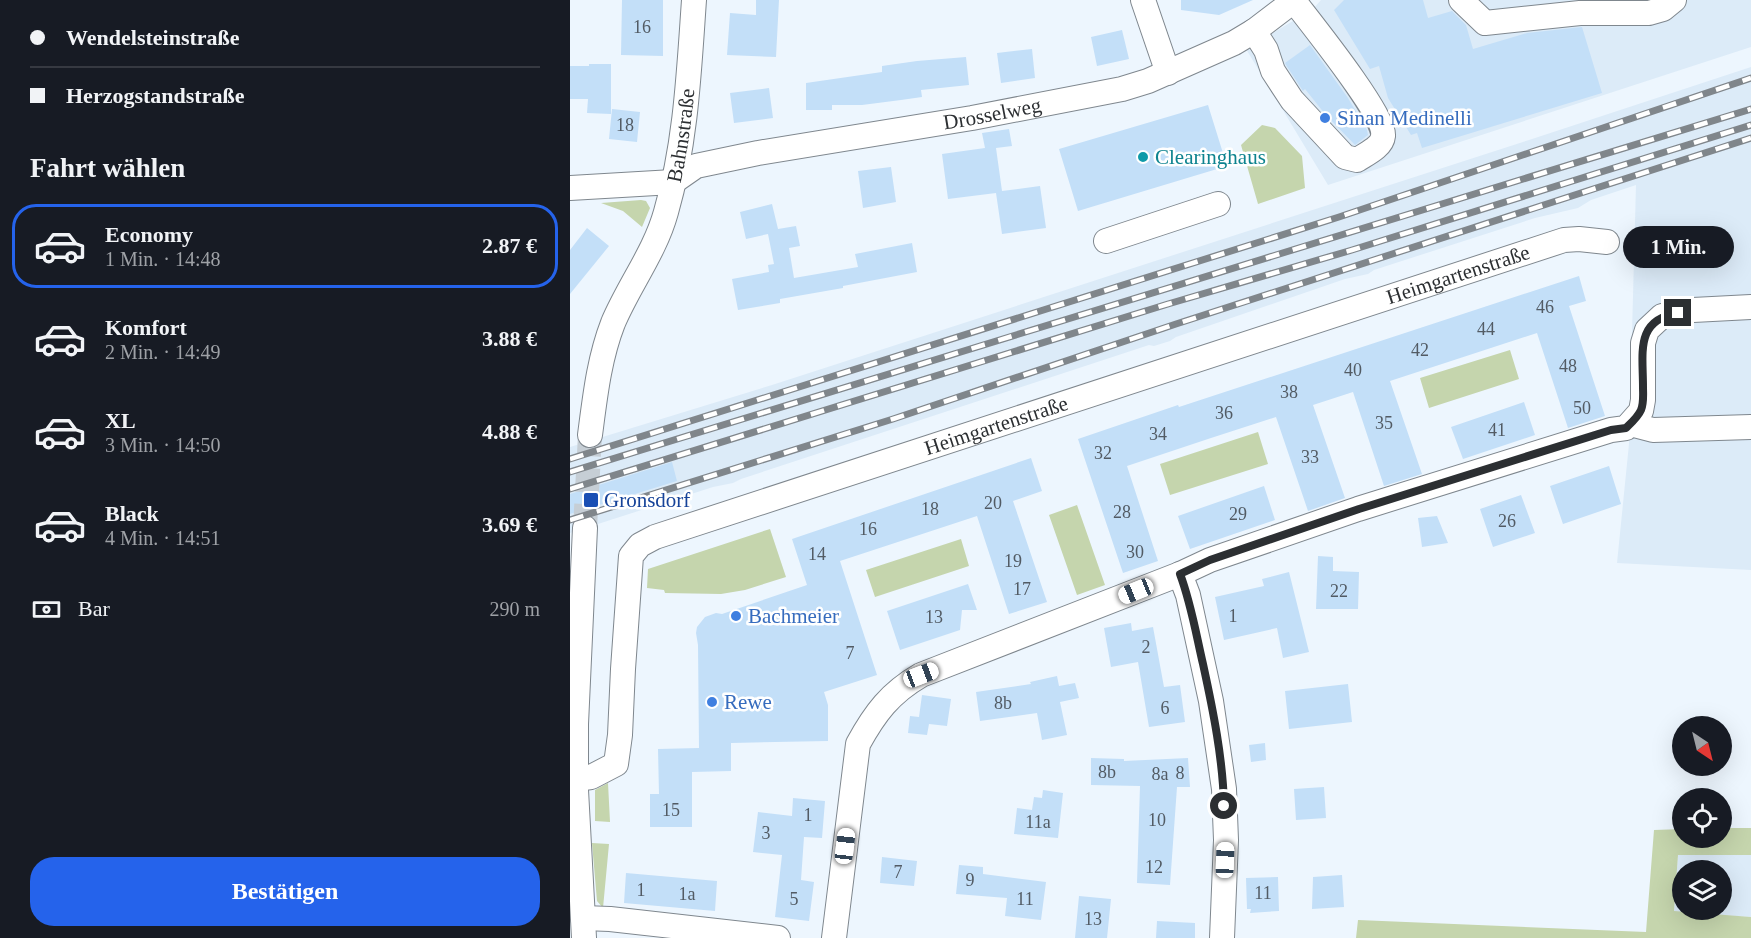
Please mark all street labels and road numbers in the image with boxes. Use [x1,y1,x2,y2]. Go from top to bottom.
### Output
street label: Bahnstraße [662,87,699,185]
street label: Drosselweg [941,93,1044,135]
street label: Heimgartenstraße [1383,240,1533,309]
street label: Heimgartenstraße [921,391,1071,460]

